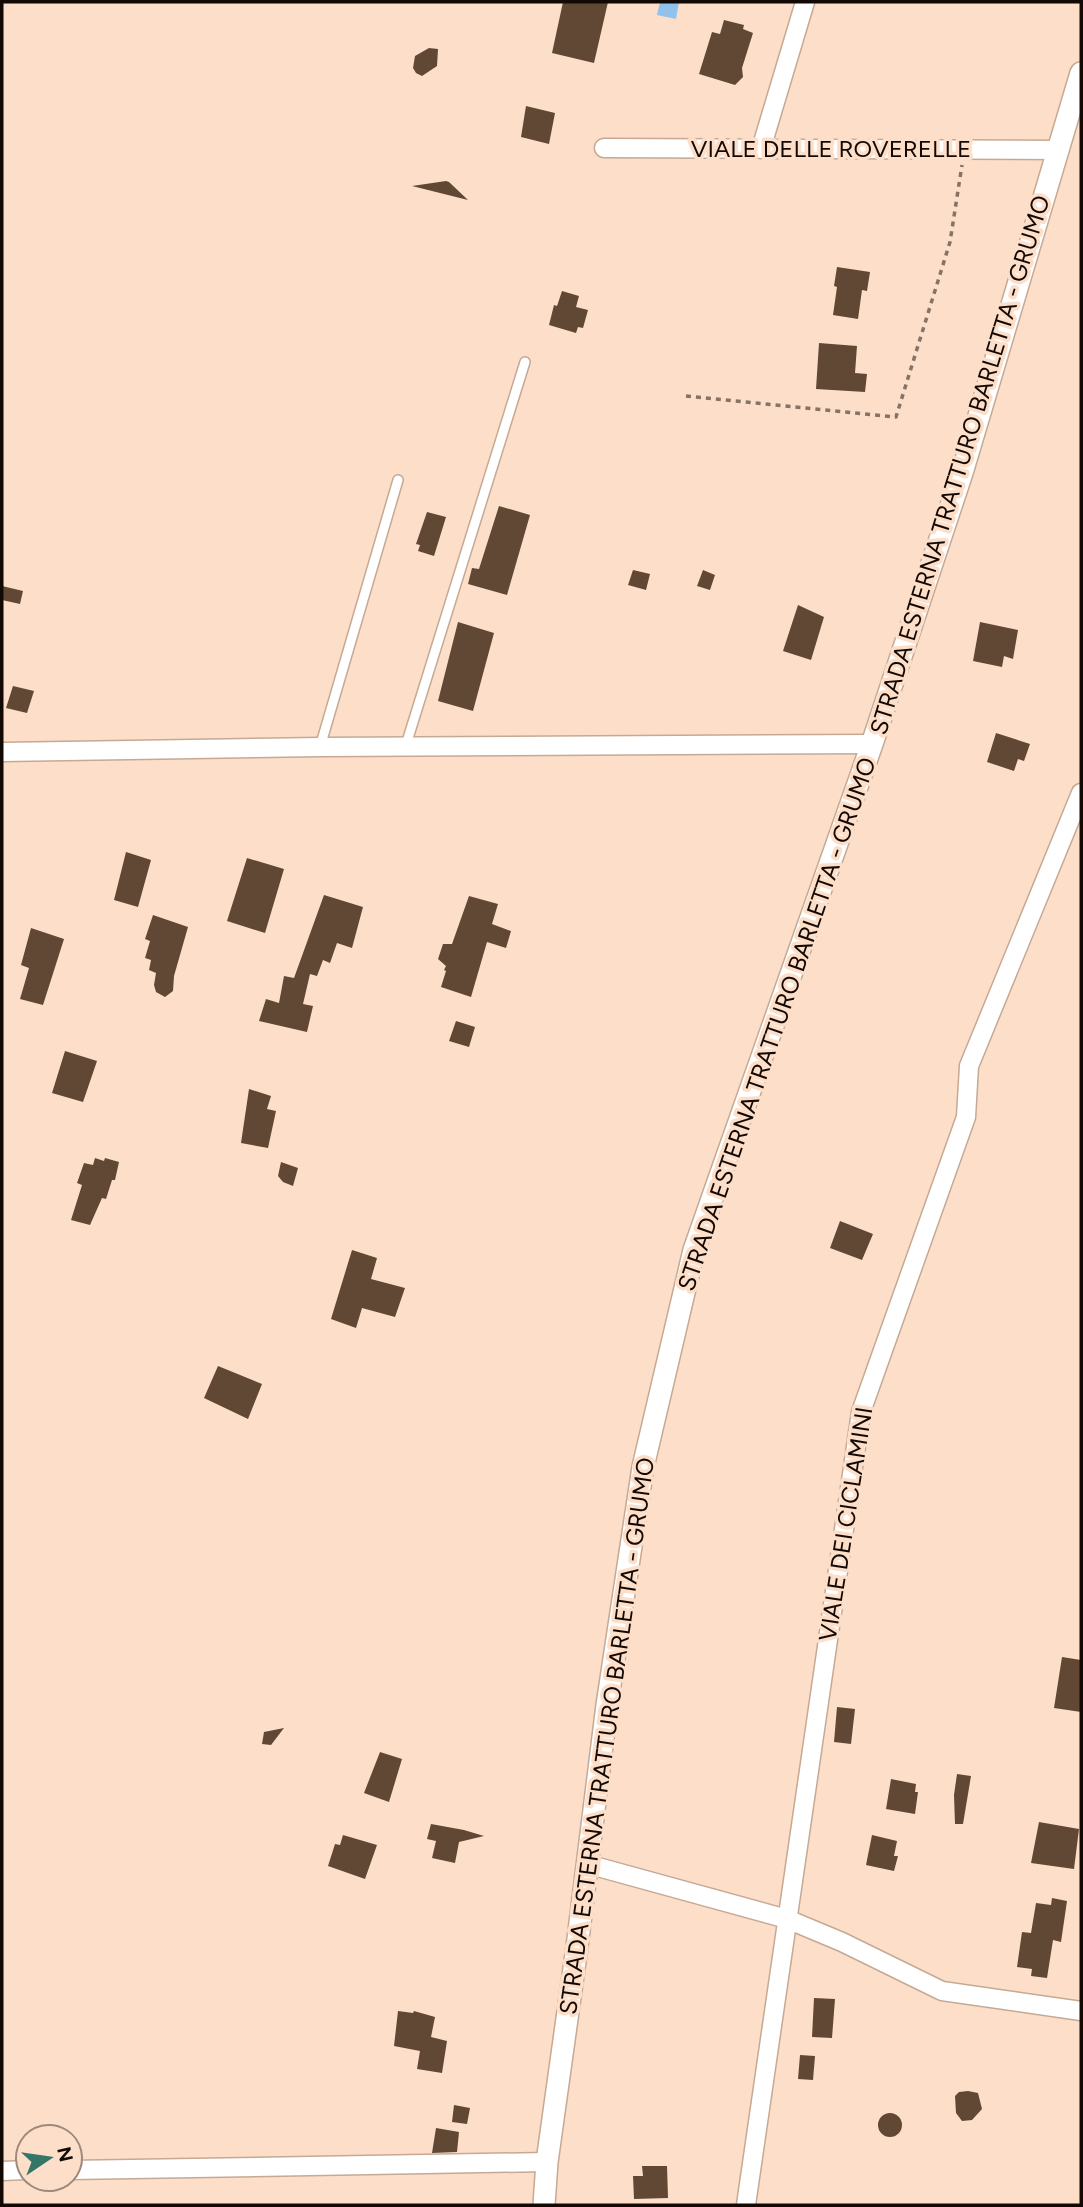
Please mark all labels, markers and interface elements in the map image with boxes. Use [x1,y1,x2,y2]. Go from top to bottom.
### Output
street label: VIALE DELLE ROVERELLE [691,134,971,163]
street label: STRADA ESTERNA TRATTURO BARLETTA - GRUMO [863,192,1056,738]
street label: STRADA ESTERNA TRATTURO BARLETTA - GRUMO [671,753,882,1294]
street label: VIALE DEI CICLAMINI [813,1405,878,1643]
street label: STRADA ESTERNA TRATTURO BARLETTA - GRUMO [553,1456,660,2016]
north arrow [14,2123,84,2193]
text: N [52,2145,78,2164]

